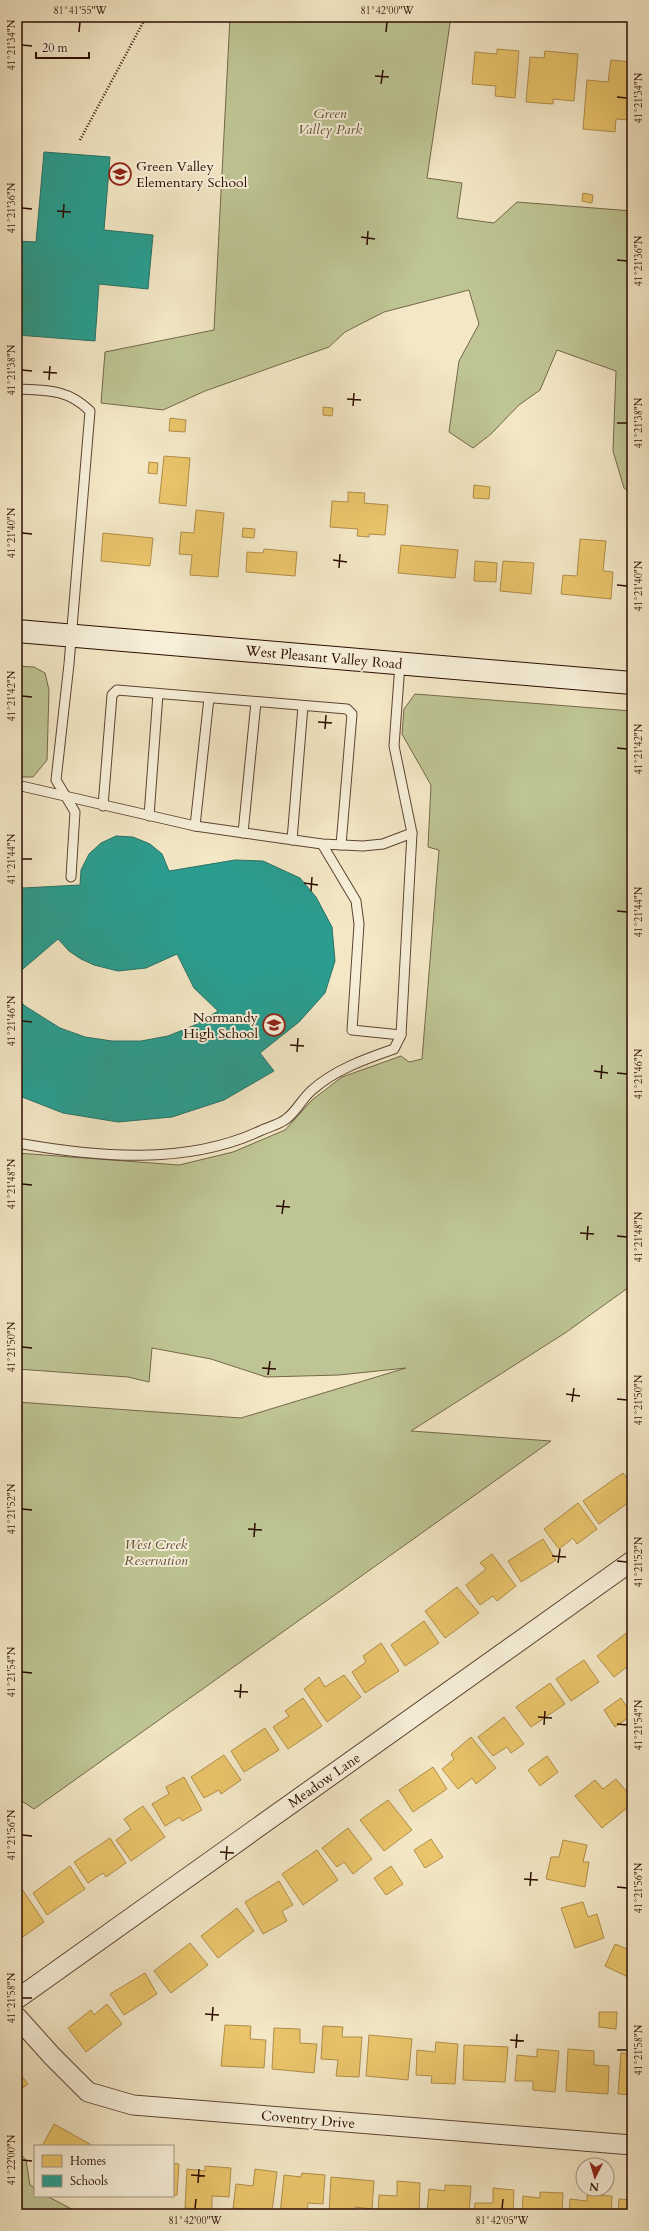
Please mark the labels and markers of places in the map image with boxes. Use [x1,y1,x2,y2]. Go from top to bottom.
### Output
place label: Green Valley Elementary School [136,157,248,192]
school or university icon: Green Valley Elementary School [107,161,133,187]
place label: Normandy High School [183,1008,259,1043]
school or university icon: Normandy High School [261,1012,287,1038]

